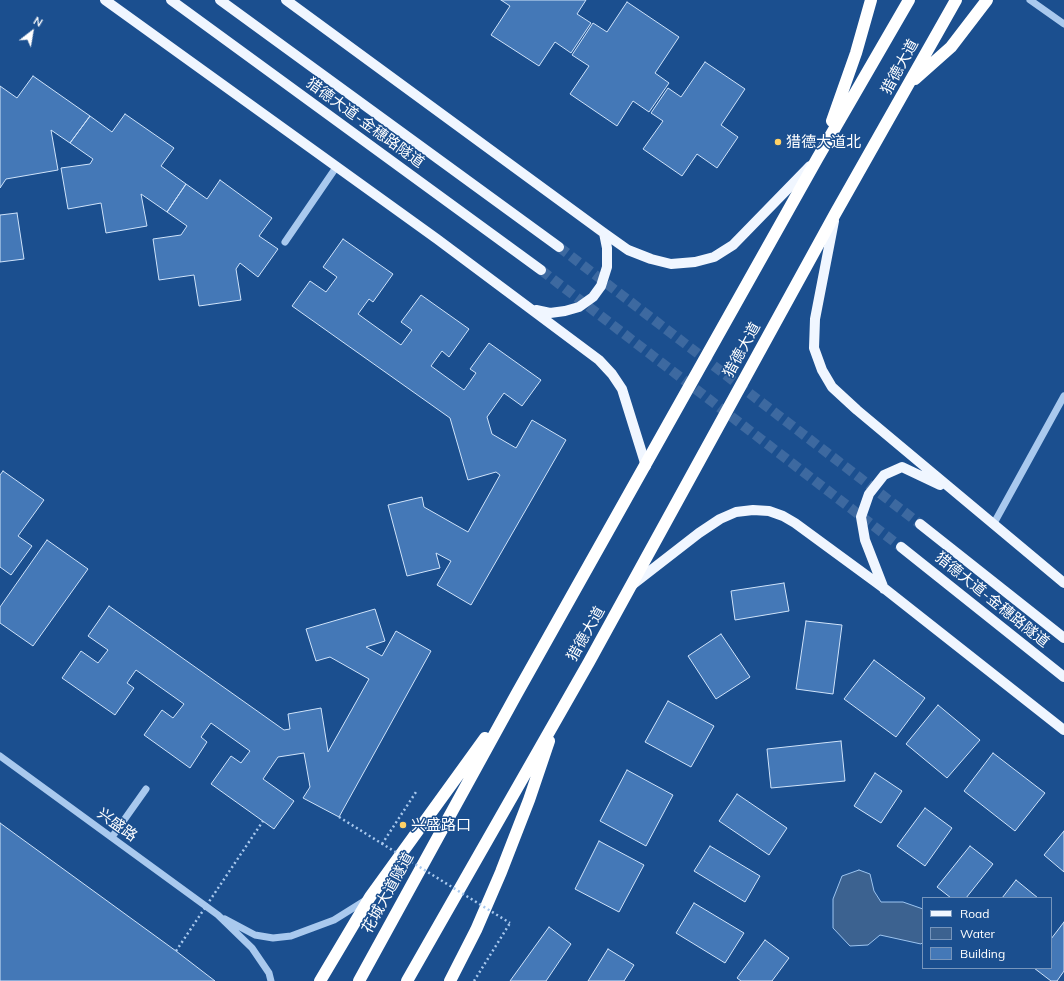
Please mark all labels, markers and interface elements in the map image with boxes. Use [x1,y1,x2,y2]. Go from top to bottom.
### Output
north arrow [12,12,52,52]
text: N [31,14,45,30]
street label: 猎德大道 [878,36,922,98]
street label: 猎德大道-金穗路隧道 [303,74,427,172]
place label: 猎德大道北 [786,133,861,151]
marker: 猎德大道北 [773,137,783,147]
street label: 猎德大道 [720,319,764,381]
street label: 猎德大道-金穗路隧道 [931,549,1053,651]
street label: 猎德大道 [563,604,609,664]
street label: 兴盛路 [94,804,140,846]
place label: 兴盛路口 [411,816,471,834]
marker: 兴盛路口 [398,820,408,830]
street label: 花城大道隧道 [358,849,418,937]
legend [922,897,1052,969]
text: Road [960,906,989,921]
text: Water [960,926,995,941]
text: Building [960,946,1005,961]

